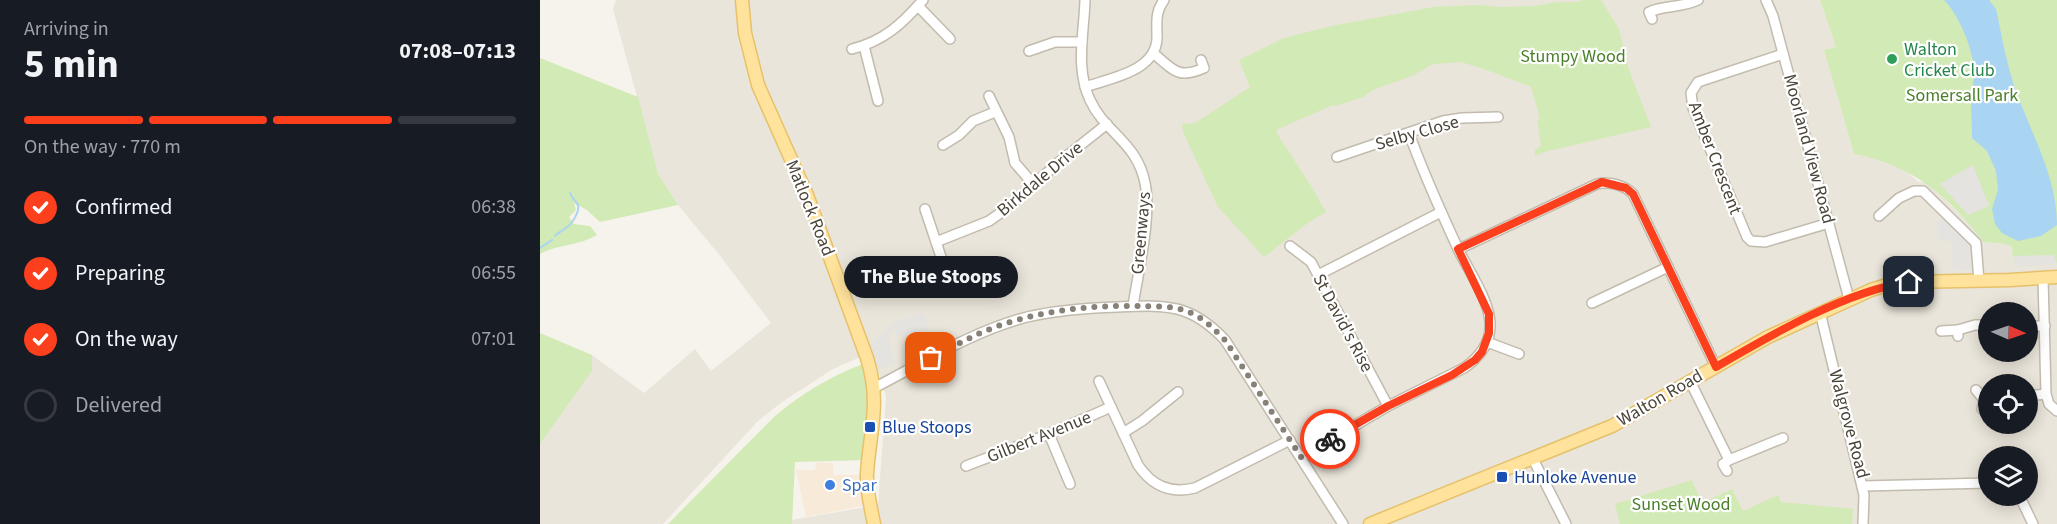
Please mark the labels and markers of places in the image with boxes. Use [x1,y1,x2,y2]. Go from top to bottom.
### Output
place label: Walton Cricket Club [1904,37,1995,83]
marker: Walton Cricket Club [1885,52,1899,66]
callout: The Blue Stoops [844,256,1018,298]
pin [1883,256,1934,307]
pin [905,332,956,383]
place label: Blue Stoops [882,415,972,440]
marker: Blue Stoops [863,420,877,434]
place label: Hunloke Avenue [1514,465,1636,490]
marker: Hunloke Avenue [1495,470,1509,484]
place label: Spar [842,473,877,498]
marker: Spar [823,478,837,492]

